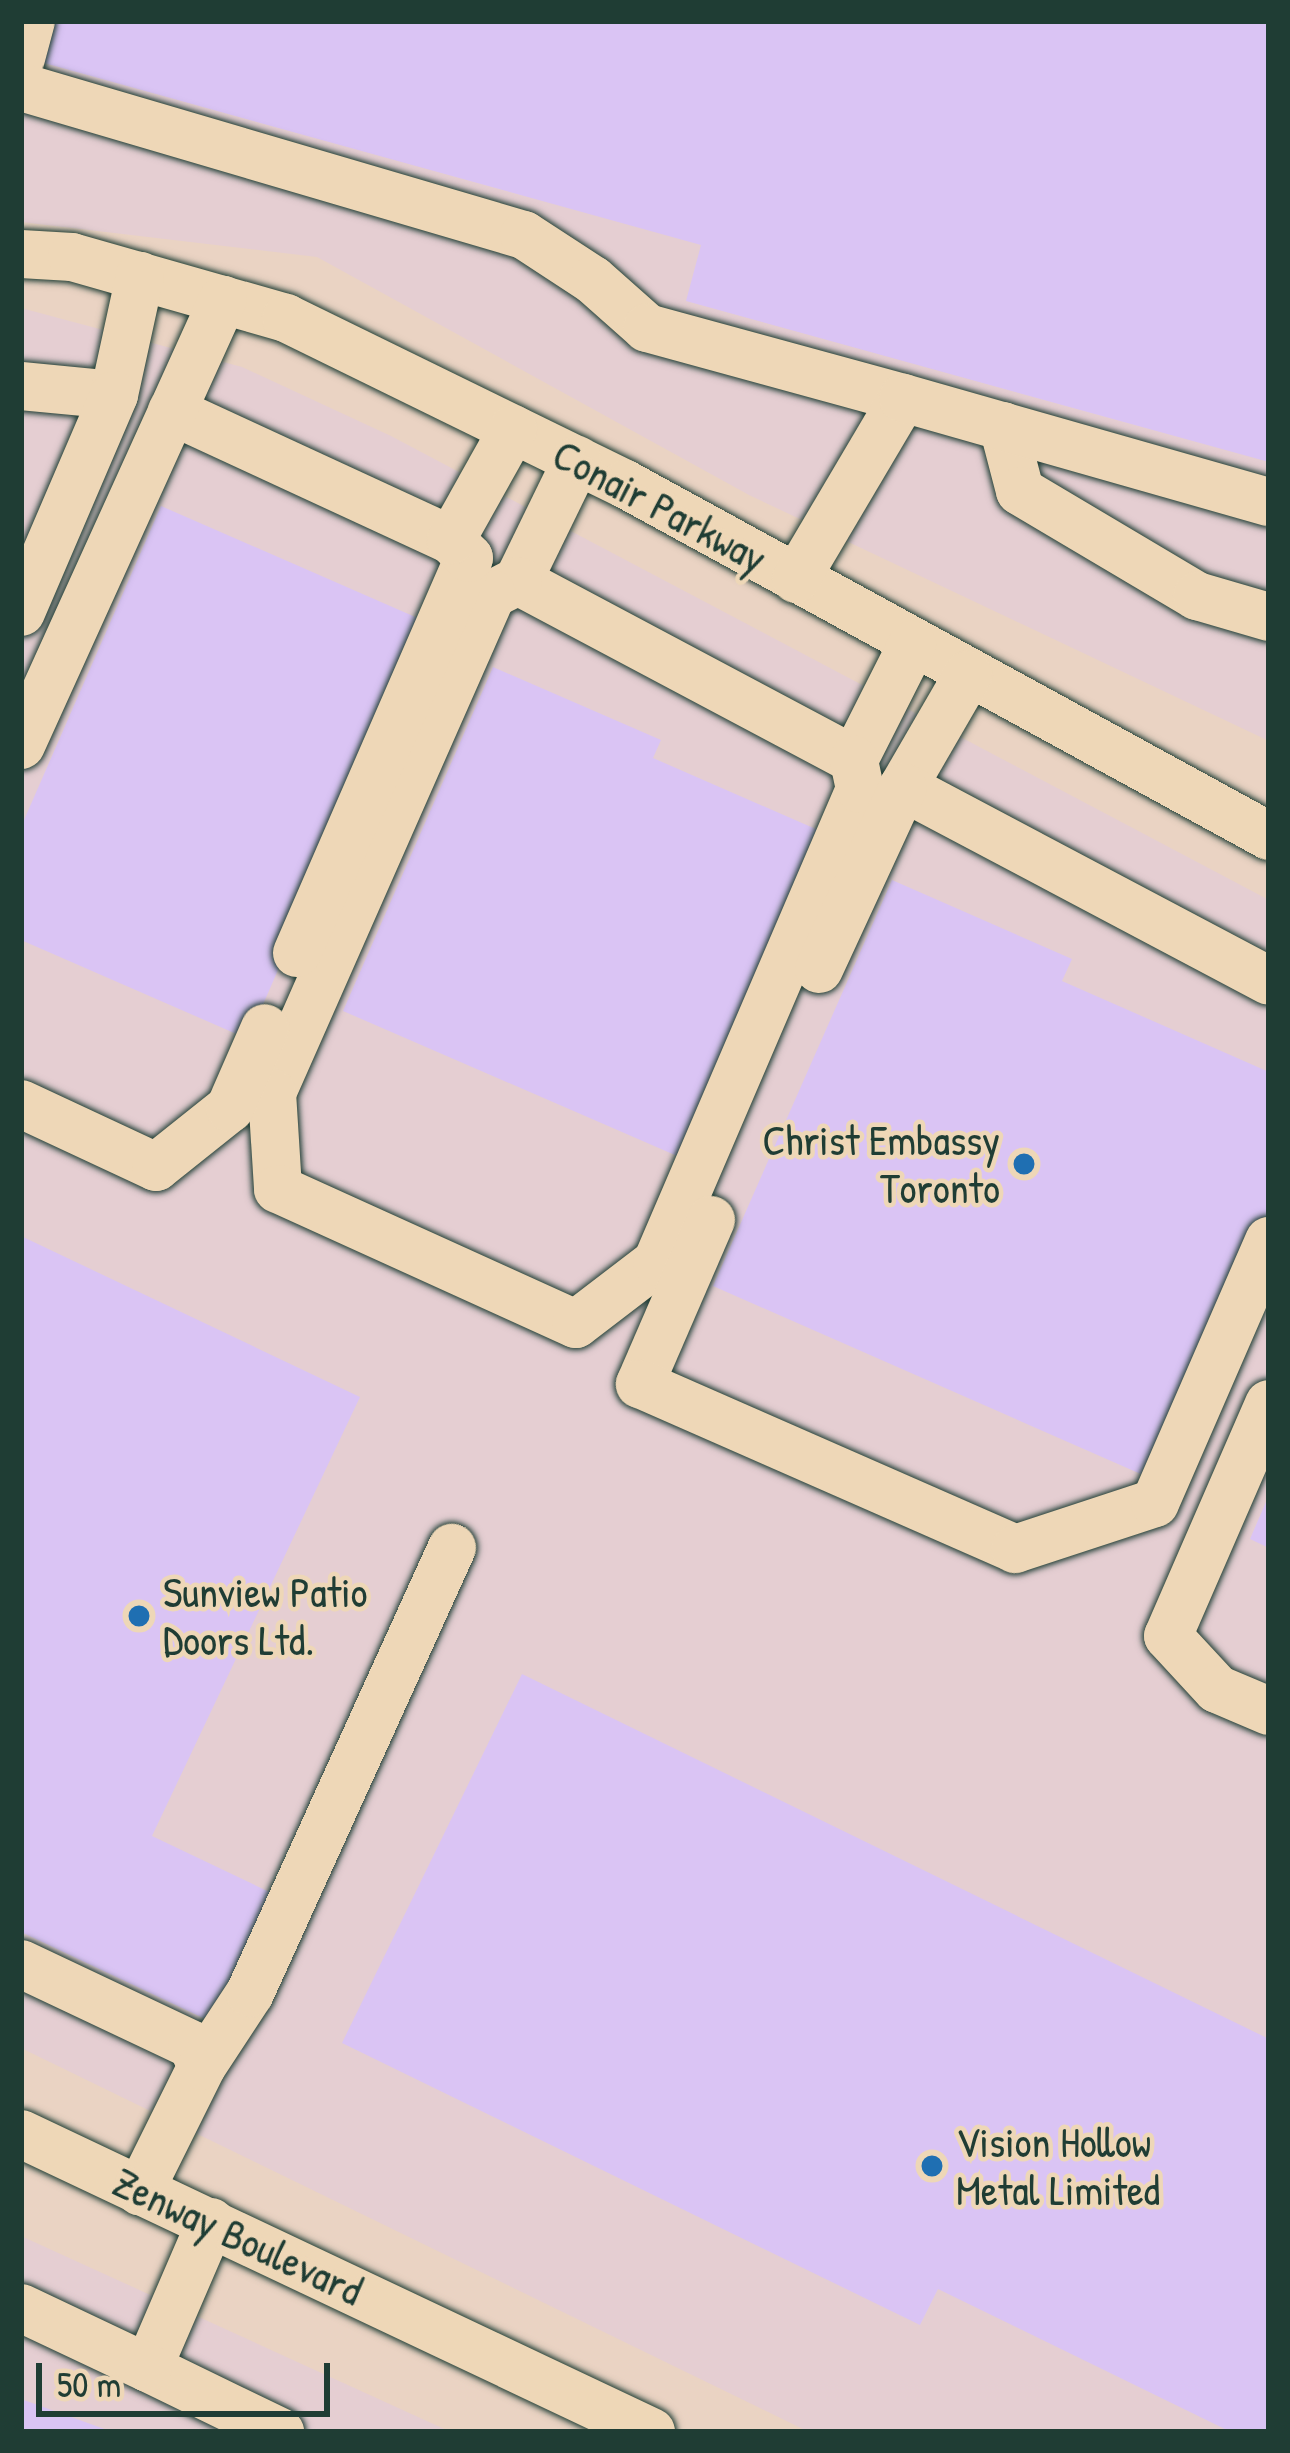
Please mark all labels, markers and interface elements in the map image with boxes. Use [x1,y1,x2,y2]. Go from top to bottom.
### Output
street label: Conair Parkway [545,429,775,583]
place label: Christ Embassy Toronto [762,1115,1000,1214]
marker: Christ Embassy Toronto [1011,1151,1037,1177]
place label: Sunview Patio Doors Ltd. [163,1567,368,1666]
marker: Sunview Patio Doors Ltd. [126,1603,152,1629]
place label: Vision Hollow Metal Limited [956,2117,1160,2216]
marker: Vision Hollow Metal Limited [919,2153,945,2179]
street label: Zenway Boulevard [105,2156,371,2316]
scale bar [42,2339,336,2413]
text: 50 m [57,2359,121,2408]

